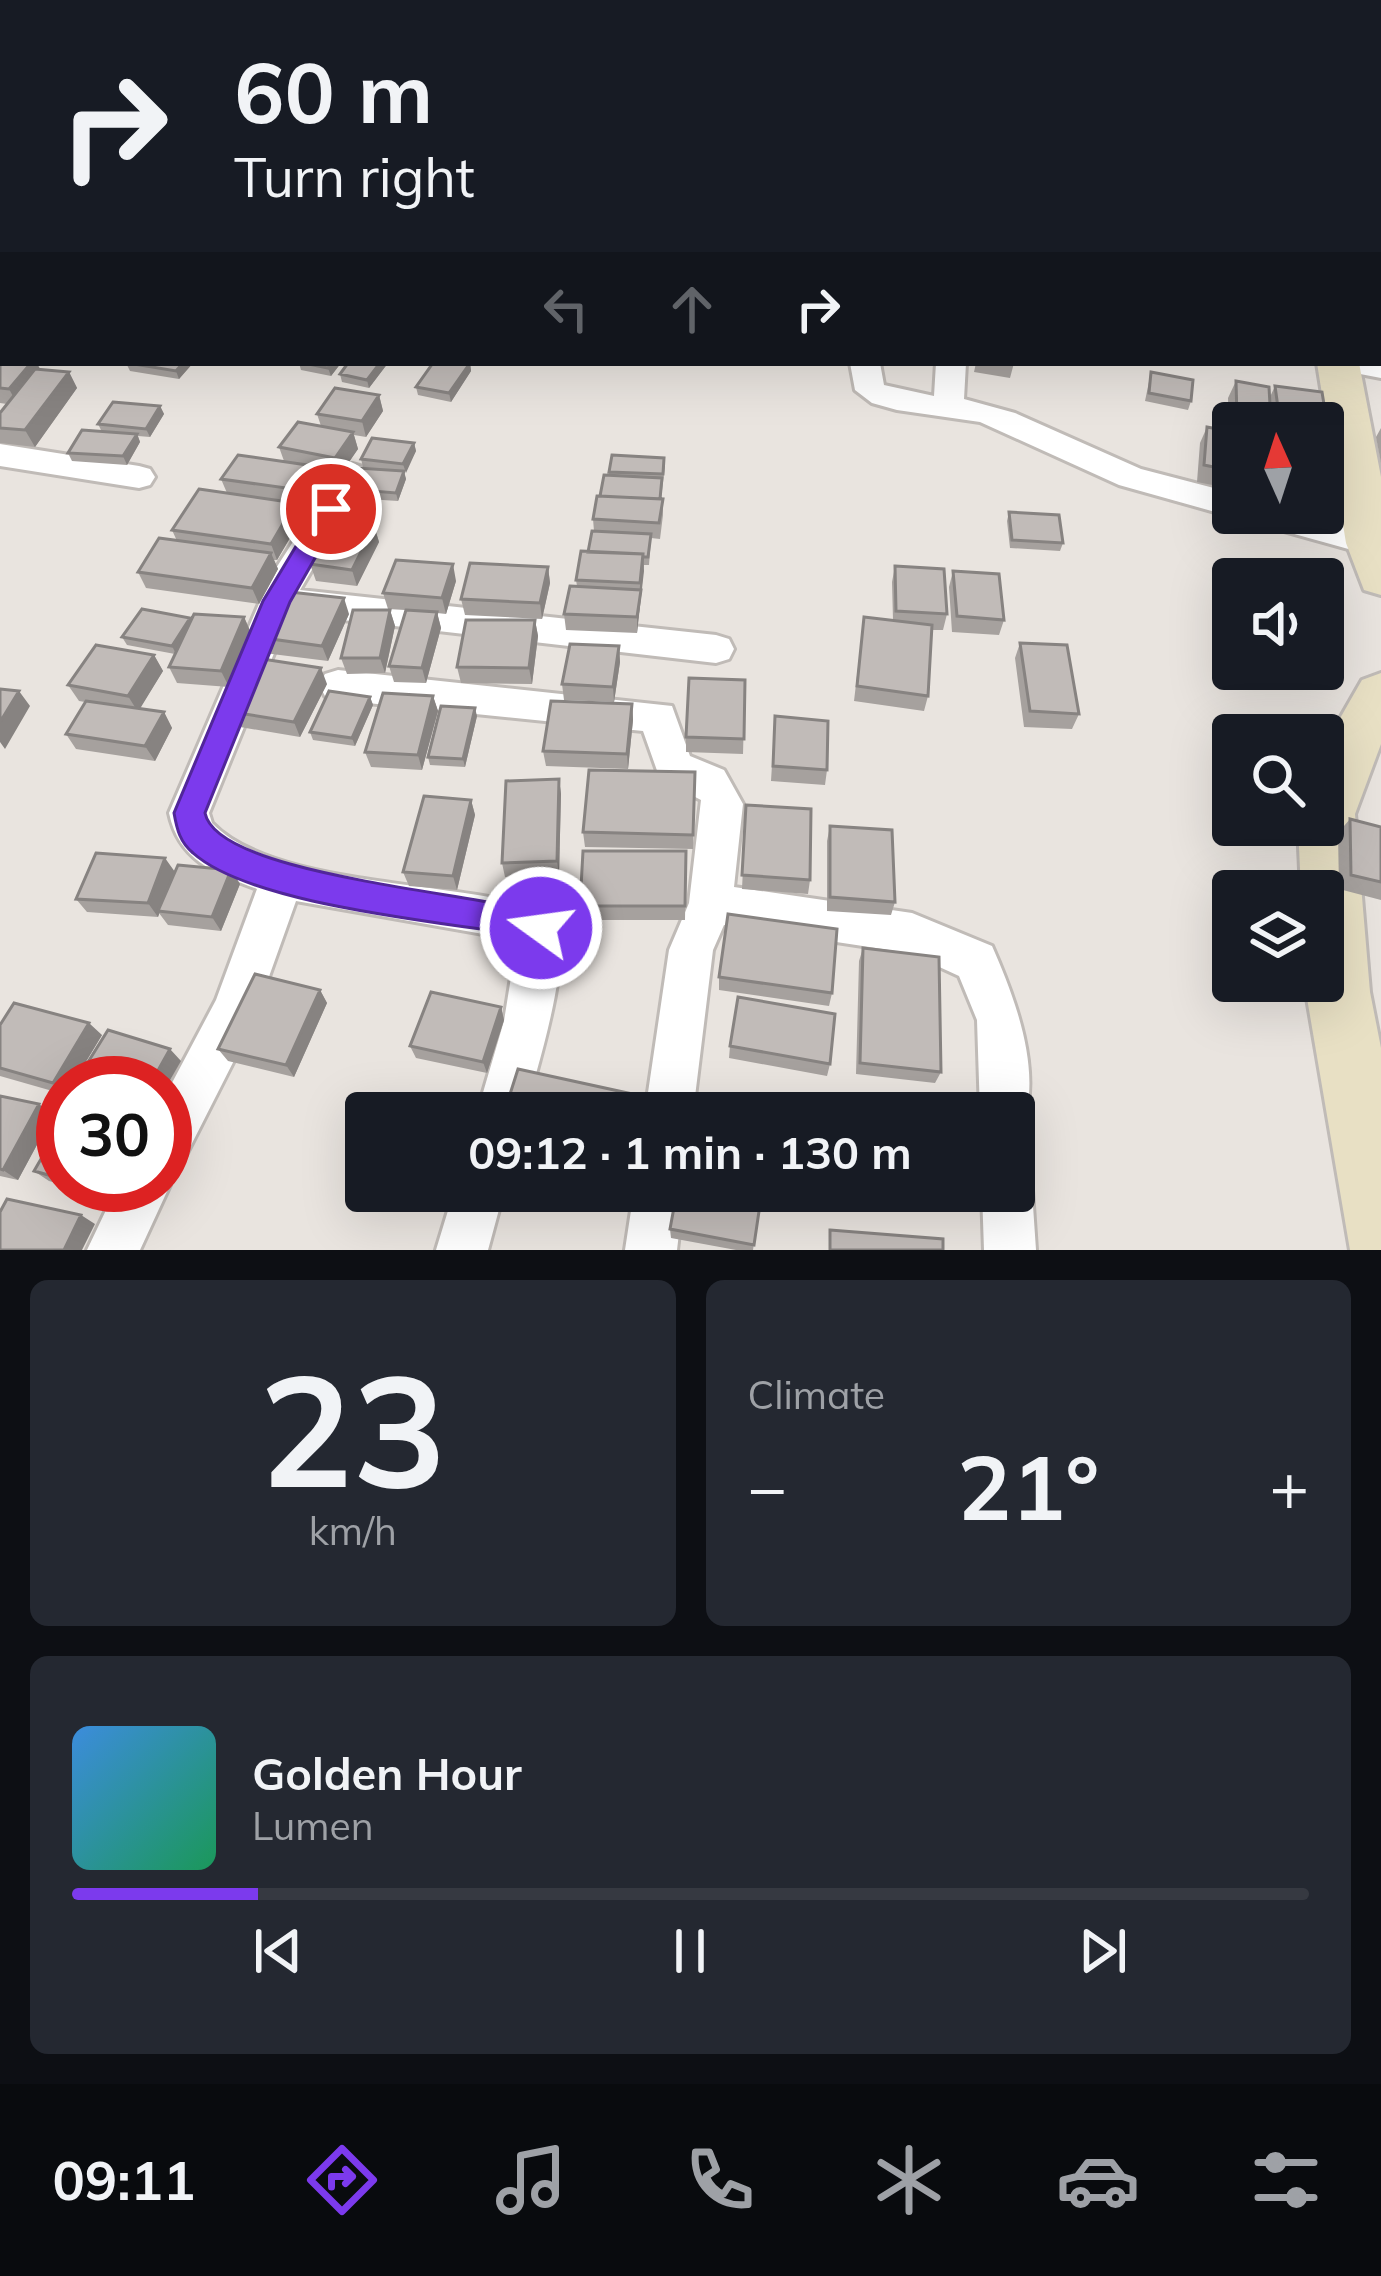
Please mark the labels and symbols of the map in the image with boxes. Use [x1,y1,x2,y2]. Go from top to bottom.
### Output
north arrow [1212,402,1344,534]
pin [280,458,382,560]
position arrow [478,865,604,991]
speed limit sign: 30 [36,1056,192,1212]

